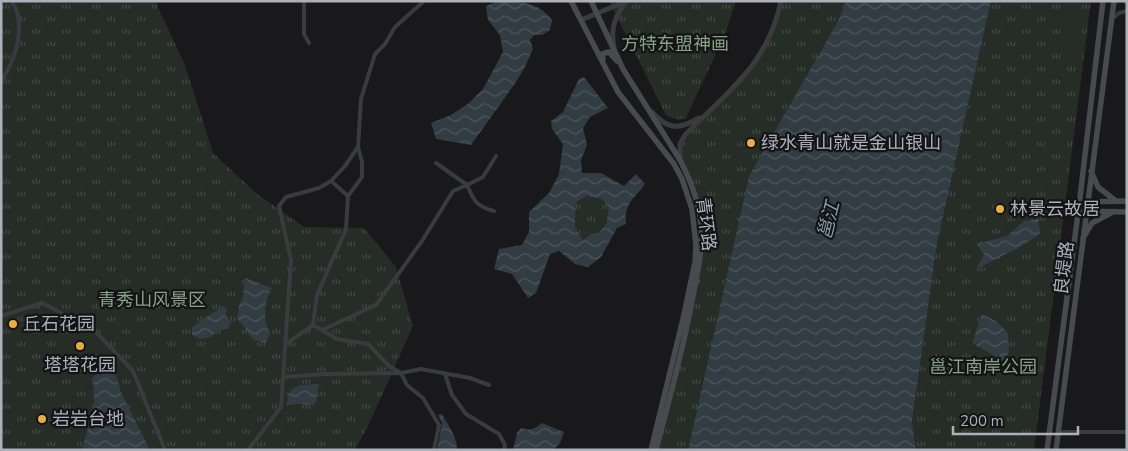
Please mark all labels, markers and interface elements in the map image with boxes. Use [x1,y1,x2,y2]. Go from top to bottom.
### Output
park label: 方特东盟神画 [621,32,729,56]
place label: 绿水青山就是金山银山 [761,131,941,155]
marker: 绿水青山就是金山银山 [745,137,757,149]
street label: 青环路 [691,196,721,252]
water label: 邕江 [812,197,847,242]
place label: 林景云故居 [1010,197,1100,221]
marker: 林景云故居 [994,203,1006,215]
street label: 良堤路 [1049,240,1079,296]
park label: 青秀山风景区 [98,288,206,312]
place label: 丘石花园 [23,312,95,336]
marker: 丘石花园 [7,318,19,330]
marker: 塔塔花园 [74,340,86,352]
place label: 塔塔花园 [44,353,116,377]
park label: 邕江南岸公园 [929,355,1037,379]
scale bar [953,404,1078,436]
place label: 岩岩台地 [52,407,124,431]
text: 200 m [960,411,1004,431]
marker: 岩岩台地 [36,413,48,425]

